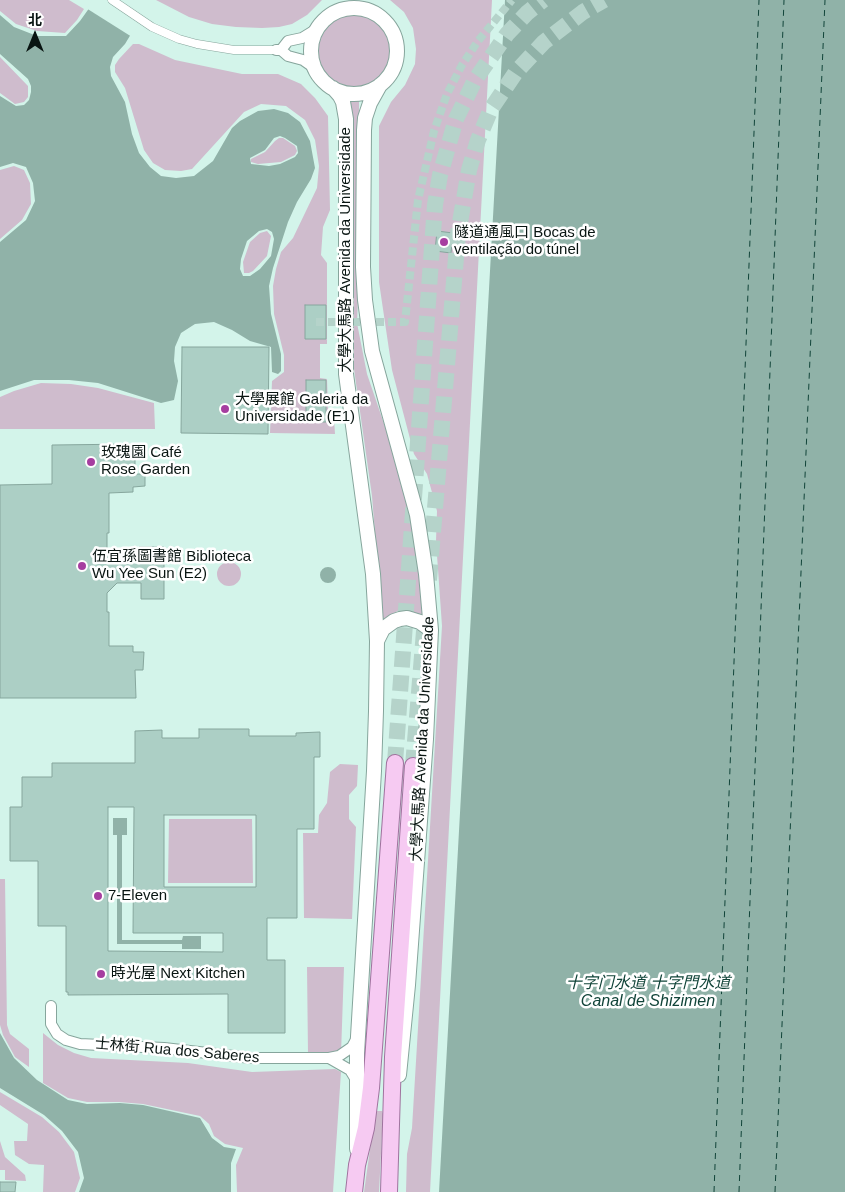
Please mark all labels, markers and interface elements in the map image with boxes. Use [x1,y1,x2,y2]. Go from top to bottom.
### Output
north arrow [10,10,60,60]
text: 北 [28,12,42,28]
street label: 大學大馬路 Avenida da Universidade [337,127,355,373]
place label: 隧道通風口 Bocas de ventilação do túnel [454,224,596,259]
marker: 隧道通風口 Bocas de ventilação do túnel [438,236,450,248]
place label: 大學展館 Galeria da Universidade (E1) [235,391,368,426]
marker: 大學展館 Galeria da Universidade (E1) [219,403,231,415]
place label: 玫瑰園 Café Rose Garden [101,444,190,479]
marker: 玫瑰園 Café Rose Garden [85,456,97,468]
place label: 伍宜孫圖書館 Biblioteca Wu Yee Sun (E2) [92,548,251,583]
marker: 伍宜孫圖書館 Biblioteca Wu Yee Sun (E2) [76,560,88,572]
street label: 大學大馬路 Avenida da Universidade [408,616,438,862]
place label: 7-Eleven [108,887,167,905]
marker: 7-Eleven [92,890,104,902]
place label: 時光屋 Next Kitchen [111,965,245,983]
marker: 時光屋 Next Kitchen [95,968,107,980]
water label: 十字门水道 十字門水道 Canal de Shizimen [566,974,730,1012]
street label: 士林街 Rua dos Saberes [94,1035,260,1067]

